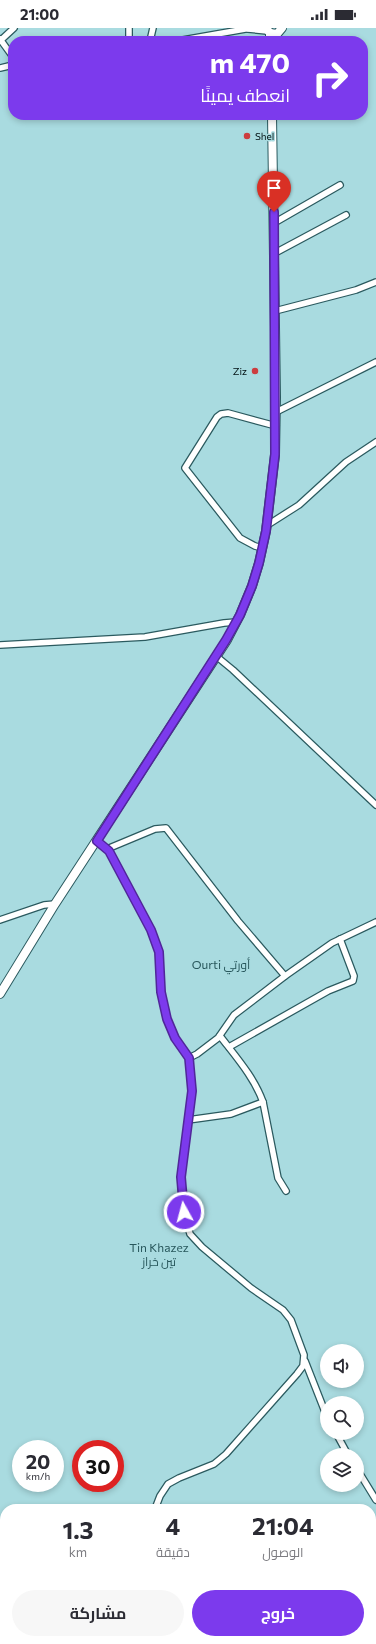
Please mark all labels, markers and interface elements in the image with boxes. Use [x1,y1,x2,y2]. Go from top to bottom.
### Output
text: 21:00 [20,5,59,23]
text: 470 m [210,45,290,79]
icon: right [304,52,356,104]
text: انعطف يمينًا [200,84,290,106]
place label: Shel [255,130,274,142]
marker: Shel [242,131,252,141]
pin [257,171,291,212]
icon: arrive [263,177,285,199]
place label: Ziz [233,365,247,377]
marker: Ziz [250,366,260,376]
district label: Ourti أورتي [192,957,250,975]
position arrow [163,1191,205,1233]
district label: Tin Khazez تين خراز [129,1240,189,1269]
map controls [320,1344,364,1492]
button: sound [320,1344,364,1388]
button: search [320,1396,364,1440]
speed limit sign: 30 [72,1440,124,1492]
button: layers [320,1448,364,1492]
text: 20 [26,1449,50,1473]
text: km/h [26,1470,50,1482]
text: 4 [165,1511,180,1540]
text: 21:04 [252,1511,314,1540]
text: 1.3 [62,1515,94,1544]
text: km [69,1544,87,1560]
text: دقيقة [156,1544,190,1560]
text: الوصول [262,1544,304,1560]
button: مشاركة [12,1590,184,1636]
button: خروج [192,1590,364,1636]

